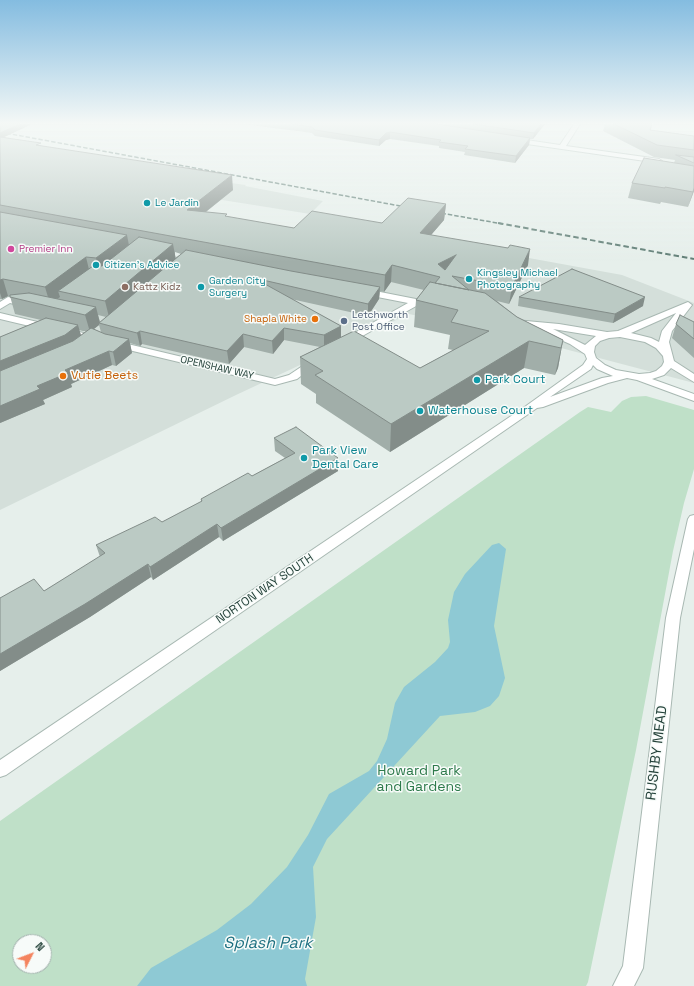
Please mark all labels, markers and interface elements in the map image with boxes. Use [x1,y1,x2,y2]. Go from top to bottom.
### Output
place label: Le Jardin [155,197,199,209]
marker: Le Jardin [142,198,152,208]
place label: Premier Inn [19,243,73,255]
marker: Premier Inn [6,244,16,254]
place label: Citizen's Advice [104,259,179,271]
marker: Citizen's Advice [91,260,101,270]
place label: Kingsley Michael Photography [477,267,558,290]
marker: Kingsley Michael Photography [464,274,474,284]
place label: Garden City Surgery [209,275,266,298]
place label: Kattz Kidz [133,281,181,293]
marker: Kattz Kidz [120,282,130,292]
marker: Garden City Surgery [196,282,206,292]
place label: Letchworth Post Office [352,309,408,332]
place label: Shapla White [244,313,307,325]
marker: Shapla White [310,314,320,324]
marker: Letchworth Post Office [339,316,349,326]
street label: OPENSHAW WAY [179,354,255,382]
place label: Vutie Beets [71,369,138,383]
marker: Vutie Beets [58,371,68,381]
place label: Park Court [485,373,546,387]
marker: Park Court [472,375,482,385]
place label: Waterhouse Court [428,404,533,418]
marker: Waterhouse Court [415,406,425,416]
place label: Park View Dental Care [312,444,379,472]
marker: Park View Dental Care [299,453,309,463]
street label: NORTON WAY SOUTH [213,551,317,627]
street label: RUSHBY MEAD [643,705,671,801]
park label: Howard Park and Gardens [377,763,461,796]
north arrow [12,934,52,974]
water label: Splash Park [224,934,312,954]
text: N [33,939,48,954]

